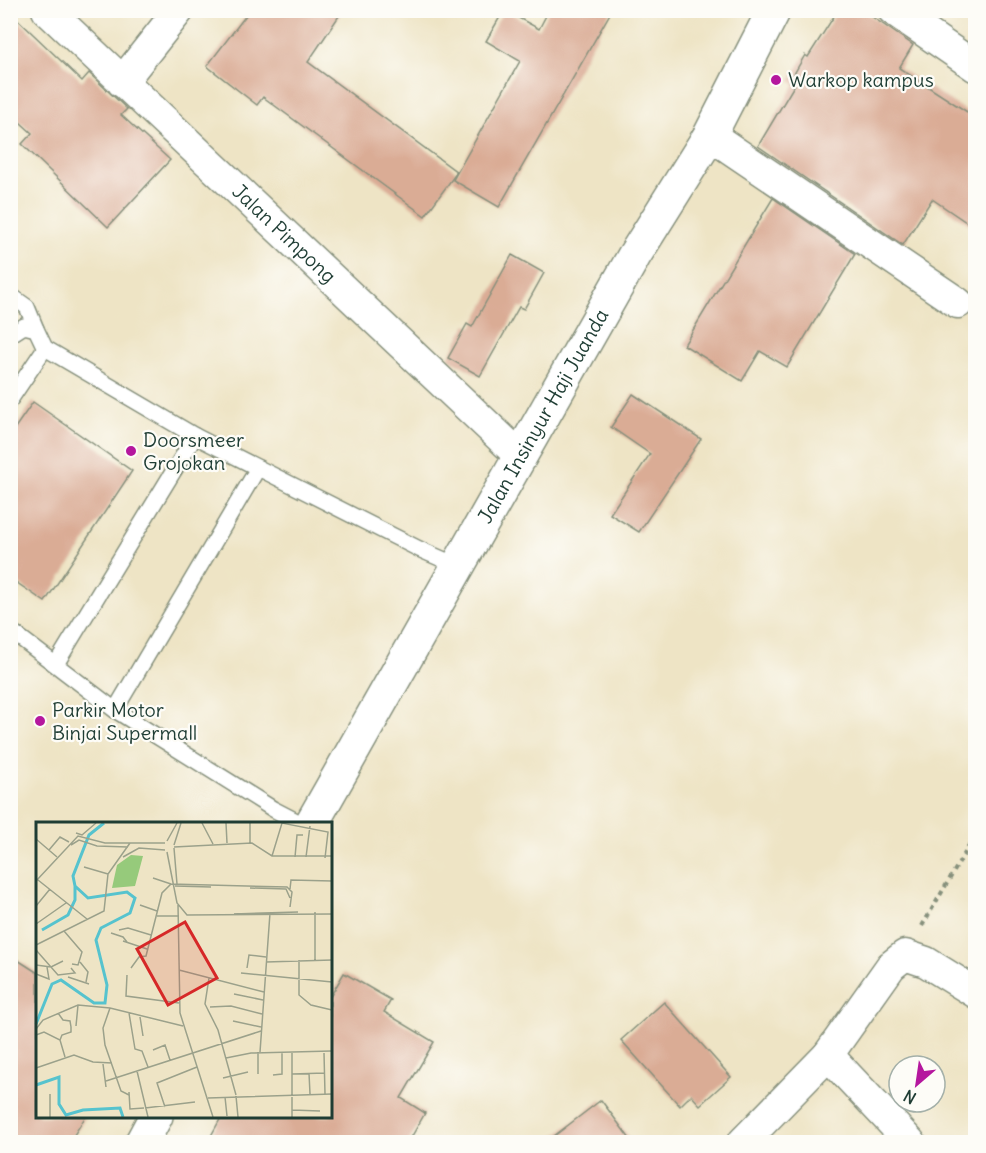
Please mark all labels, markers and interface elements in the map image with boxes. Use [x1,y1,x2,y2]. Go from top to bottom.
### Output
place label: Warkop kampus [788,67,934,92]
marker: Warkop kampus [769,73,783,87]
street label: Jalan Pimpong [227,178,342,288]
street label: Jalan Insinyur Haji Juanda [472,304,613,527]
place label: Doorsmeer Grojokan [143,427,244,475]
marker: Doorsmeer Grojokan [124,444,138,458]
place label: Parkir Motor Binjai Supermall [52,697,197,745]
marker: Parkir Motor Binjai Supermall [33,714,47,728]
inset map [36,822,332,1117]
north arrow [887,1054,947,1114]
text: N [900,1086,919,1109]

